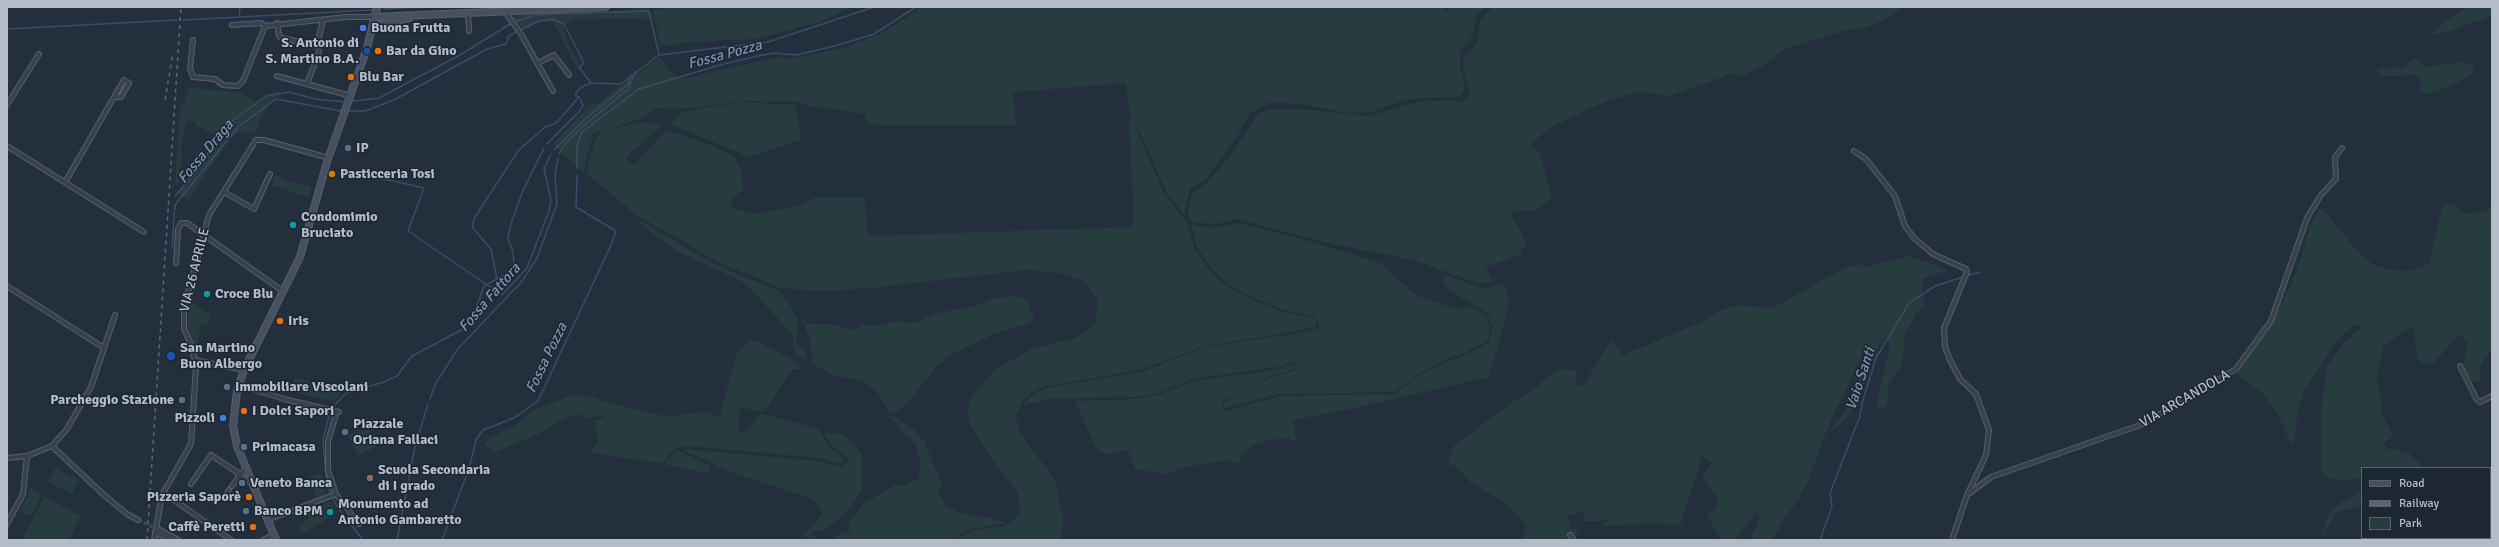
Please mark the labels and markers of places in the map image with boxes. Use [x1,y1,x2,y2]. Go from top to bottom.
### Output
place label: Buona Frutta [371,20,451,36]
marker: Buona Frutta [358,23,368,33]
place label: S. Antonio di S. Martino B.A. [265,35,359,68]
place label: Bar da Gino [386,43,457,59]
marker: S. Antonio di S. Martino B.A. [362,46,372,56]
marker: Bar da Gino [373,46,383,56]
place label: Blu Bar [359,69,404,85]
marker: Blu Bar [346,72,356,82]
place label: IP [356,140,369,156]
marker: IP [343,143,353,153]
place label: Pasticceria Tosi [340,166,435,182]
marker: Pasticceria Tosi [327,169,337,179]
place label: Condomimio Bruciato [301,209,378,242]
marker: Condomimio Bruciato [288,220,298,230]
place label: Croce Blu [215,286,273,302]
marker: Croce Blu [202,289,212,299]
place label: Iris [288,313,309,329]
marker: Iris [275,316,285,326]
place label: San Martino Buon Albergo [180,340,262,372]
marker: San Martino Buon Albergo [165,350,177,362]
place label: Immobiliare Viscolani [235,379,368,395]
marker: Immobiliare Viscolani [222,382,232,392]
place label: Parcheggio Stazione [50,392,174,408]
marker: Parcheggio Stazione [177,395,187,405]
place label: I Dolci Sapori [252,403,334,419]
marker: I Dolci Sapori [239,406,249,416]
place label: Pizzoli [174,410,215,426]
marker: Pizzoli [218,413,228,423]
place label: Piazzale Oriana Fallaci [353,416,438,448]
marker: Piazzale Oriana Fallaci [340,427,350,437]
place label: Primacasa [252,439,316,455]
marker: Primacasa [239,442,249,452]
place label: Scuola Secondaria di I grado [378,462,490,494]
marker: Scuola Secondaria di I grado [365,473,375,483]
place label: Veneto Banca [250,475,332,491]
marker: Veneto Banca [237,478,247,488]
place label: Pizzeria Saporè [147,489,241,505]
marker: Pizzeria Saporè [244,492,254,502]
place label: Monumento ad Antonio Gambaretto [338,496,462,528]
place label: Banco BPM [254,503,323,519]
marker: Banco BPM [241,506,251,516]
marker: Monumento ad Antonio Gambaretto [325,507,335,517]
place label: Caffè Peretti [168,519,245,535]
marker: Caffè Peretti [248,522,258,532]

